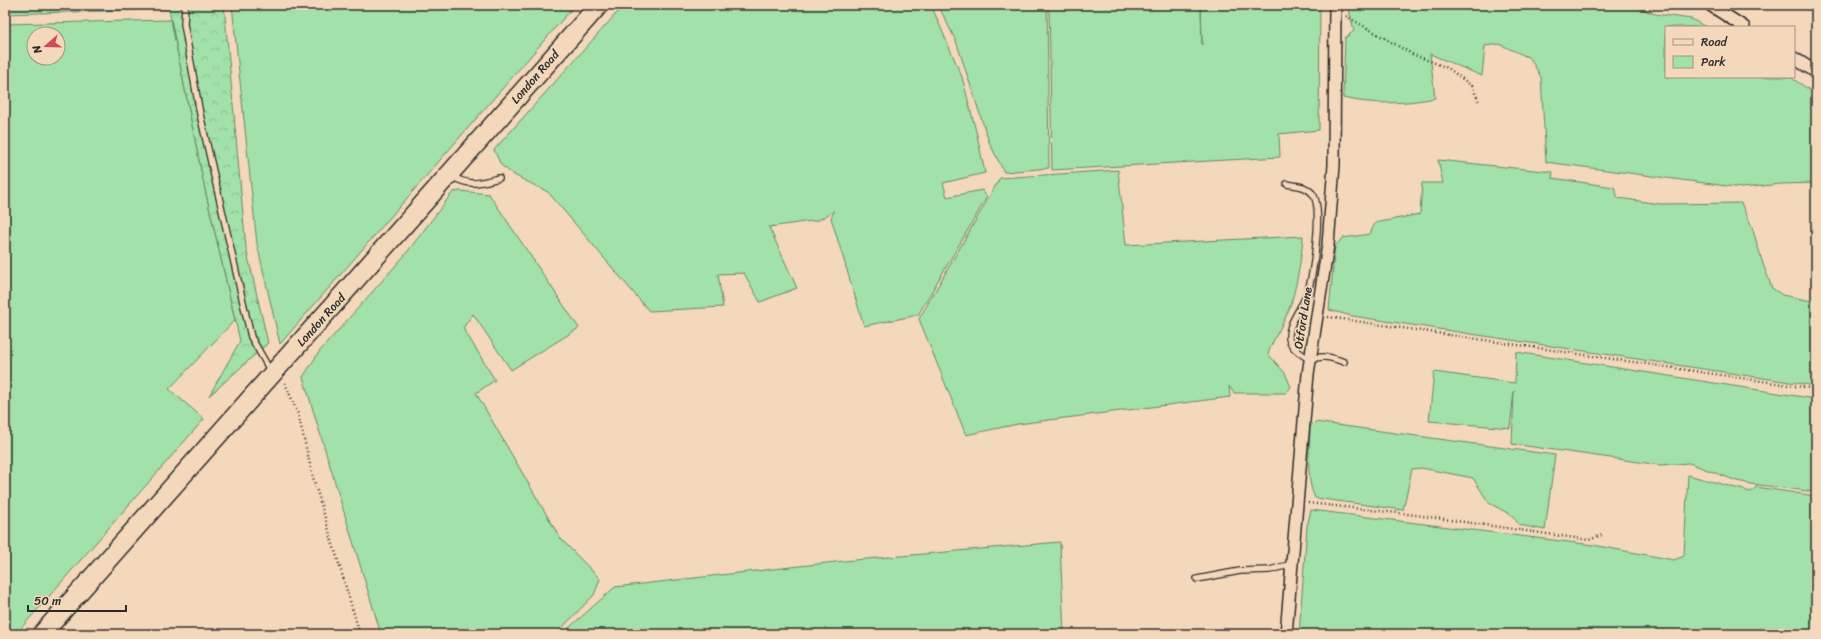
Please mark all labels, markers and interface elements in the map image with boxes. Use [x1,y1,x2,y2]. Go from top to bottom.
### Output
north arrow [26,26,66,66]
legend [1665,26,1795,78]
text: Road [1701,31,1728,53]
text: N [27,42,48,57]
street label: London Road [505,44,566,109]
text: Park [1701,51,1726,73]
street label: Otford Lane [1287,285,1319,351]
street label: London Road [291,287,352,352]
scale bar [28,587,126,613]
text: 50 m [34,590,61,612]

